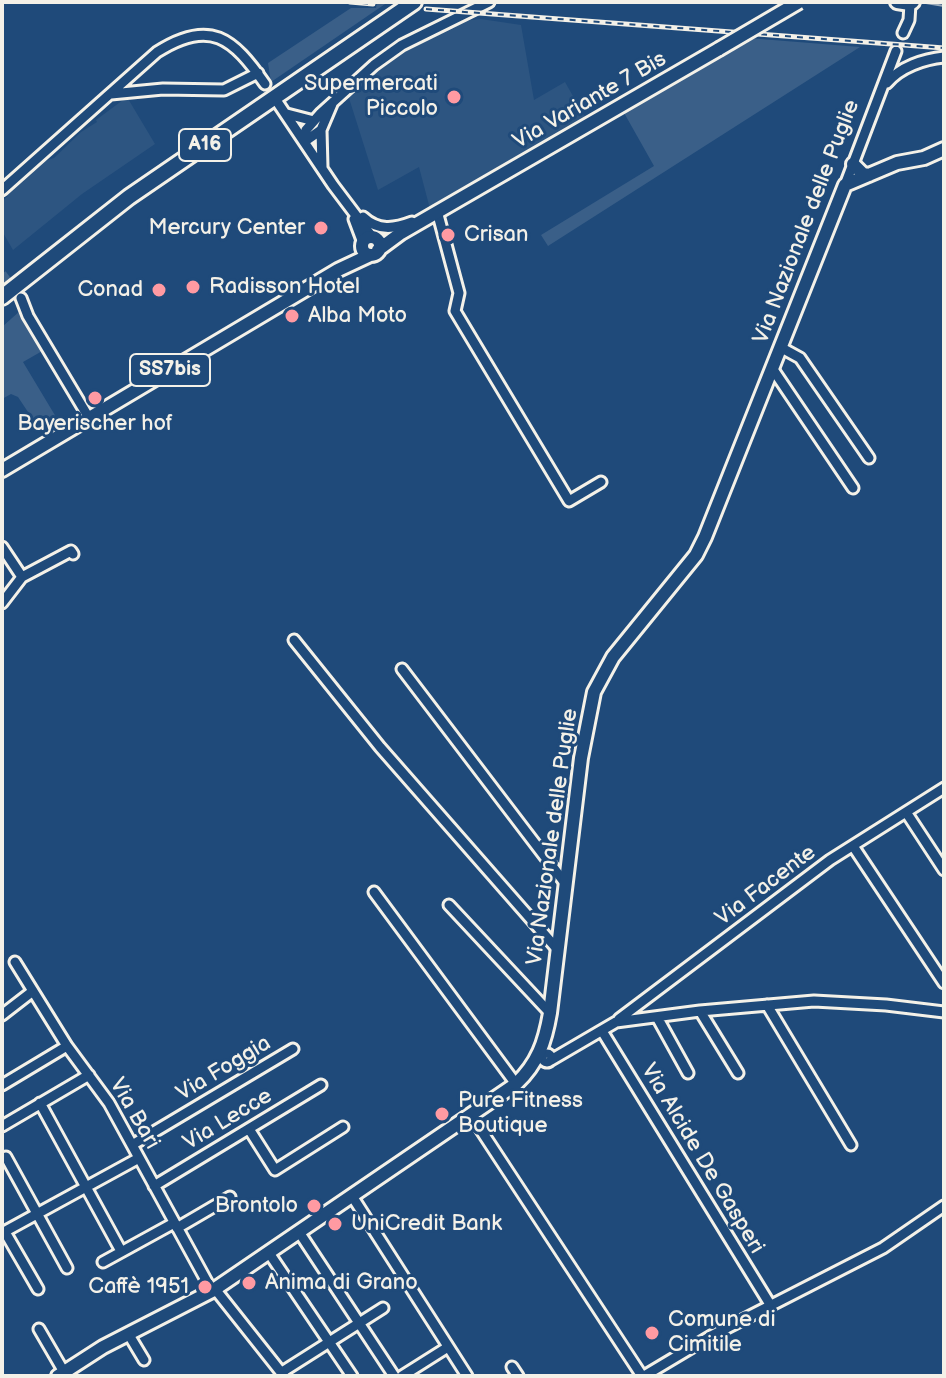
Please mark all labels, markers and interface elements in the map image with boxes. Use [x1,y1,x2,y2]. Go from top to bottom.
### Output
street label: Via Variante 7 Bis [509,46,671,156]
place label: Supermercati Piccolo [304,71,438,122]
marker: Supermercati Piccolo [445,88,463,106]
street label: Via Nazionale delle Puglie [748,96,866,348]
road number: A16 [179,129,231,161]
place label: Mercury Center [148,215,305,241]
marker: Mercury Center [312,219,330,237]
place label: Crisan [464,222,528,248]
marker: Crisan [439,226,457,244]
place label: Radisson Hotel [209,274,360,300]
place label: Conad [77,277,143,303]
marker: Radisson Hotel [184,278,202,296]
marker: Conad [150,281,168,299]
place label: Alba Moto [308,303,407,329]
marker: Alba Moto [283,307,301,325]
road number: SS7bis [130,354,210,386]
marker: Bayerischer hof [86,389,104,407]
place label: Bayerischer hof [17,411,173,437]
street label: Via Nazionale delle Puglie [522,707,584,967]
street label: Via Facente [711,840,821,932]
street label: Via Foggia [172,1031,276,1107]
street label: Via Alcide De Gasperi [635,1059,769,1259]
street label: Via Bari [103,1074,165,1154]
street label: Via Lecce [179,1083,277,1157]
place label: Pure Fitness Boutique [458,1088,583,1140]
marker: Pure Fitness Boutique [433,1105,451,1123]
place label: Brontolo [215,1193,298,1219]
marker: Brontolo [305,1197,323,1215]
place label: UniCredit Bank [351,1211,502,1237]
marker: UniCredit Bank [326,1215,344,1233]
place label: Anima di Grano [265,1270,418,1296]
place label: Caffè 1951 [88,1274,189,1300]
marker: Anima di Grano [240,1274,258,1292]
marker: Caffè 1951 [196,1278,214,1296]
place label: Comune di Cimitile [668,1307,776,1358]
marker: Comune di Cimitile [643,1324,661,1342]

